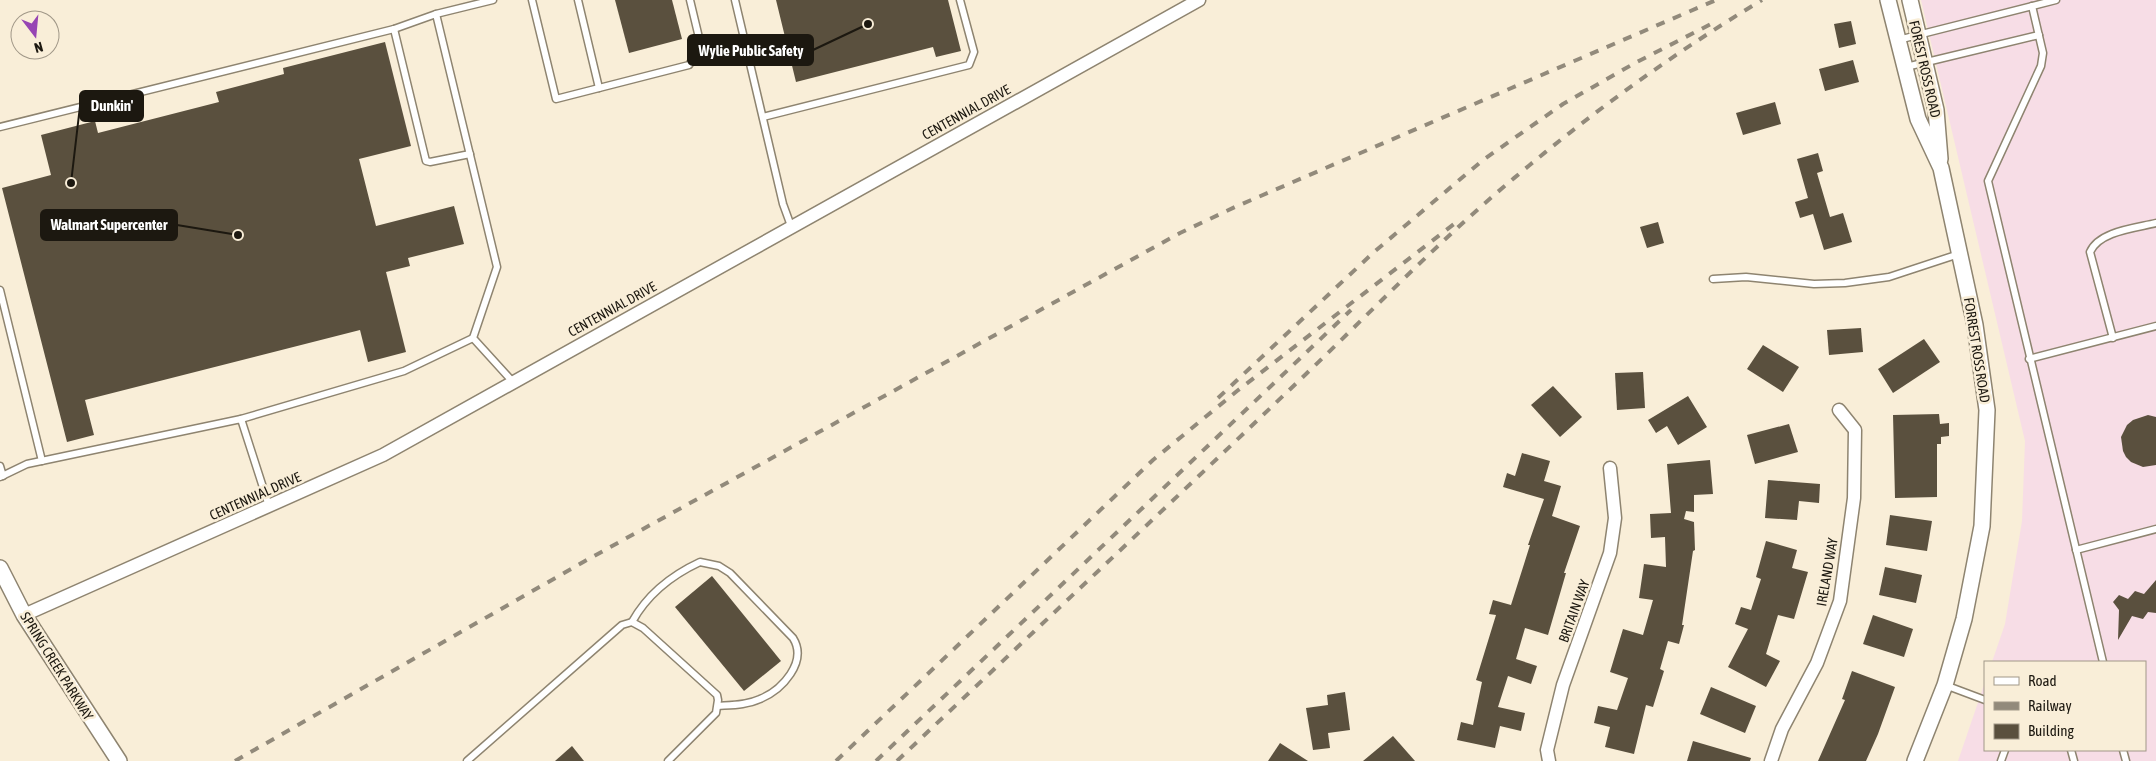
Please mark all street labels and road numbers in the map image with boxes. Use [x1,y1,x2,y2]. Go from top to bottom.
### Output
street label: FOREST ROSS ROAD [1906,19,1944,119]
street label: CENTENNIAL DRIVE [919,81,1013,143]
street label: CENTENNIAL DRIVE [565,278,659,340]
street label: FORREST ROSS ROAD [1961,296,1993,404]
street label: CENTENNIAL DRIVE [207,469,303,523]
street label: IRELAND WAY [1813,536,1841,607]
street label: BRITAIN WAY [1555,577,1593,645]
street label: SPRING CREEK PARKWAY [17,609,97,724]

